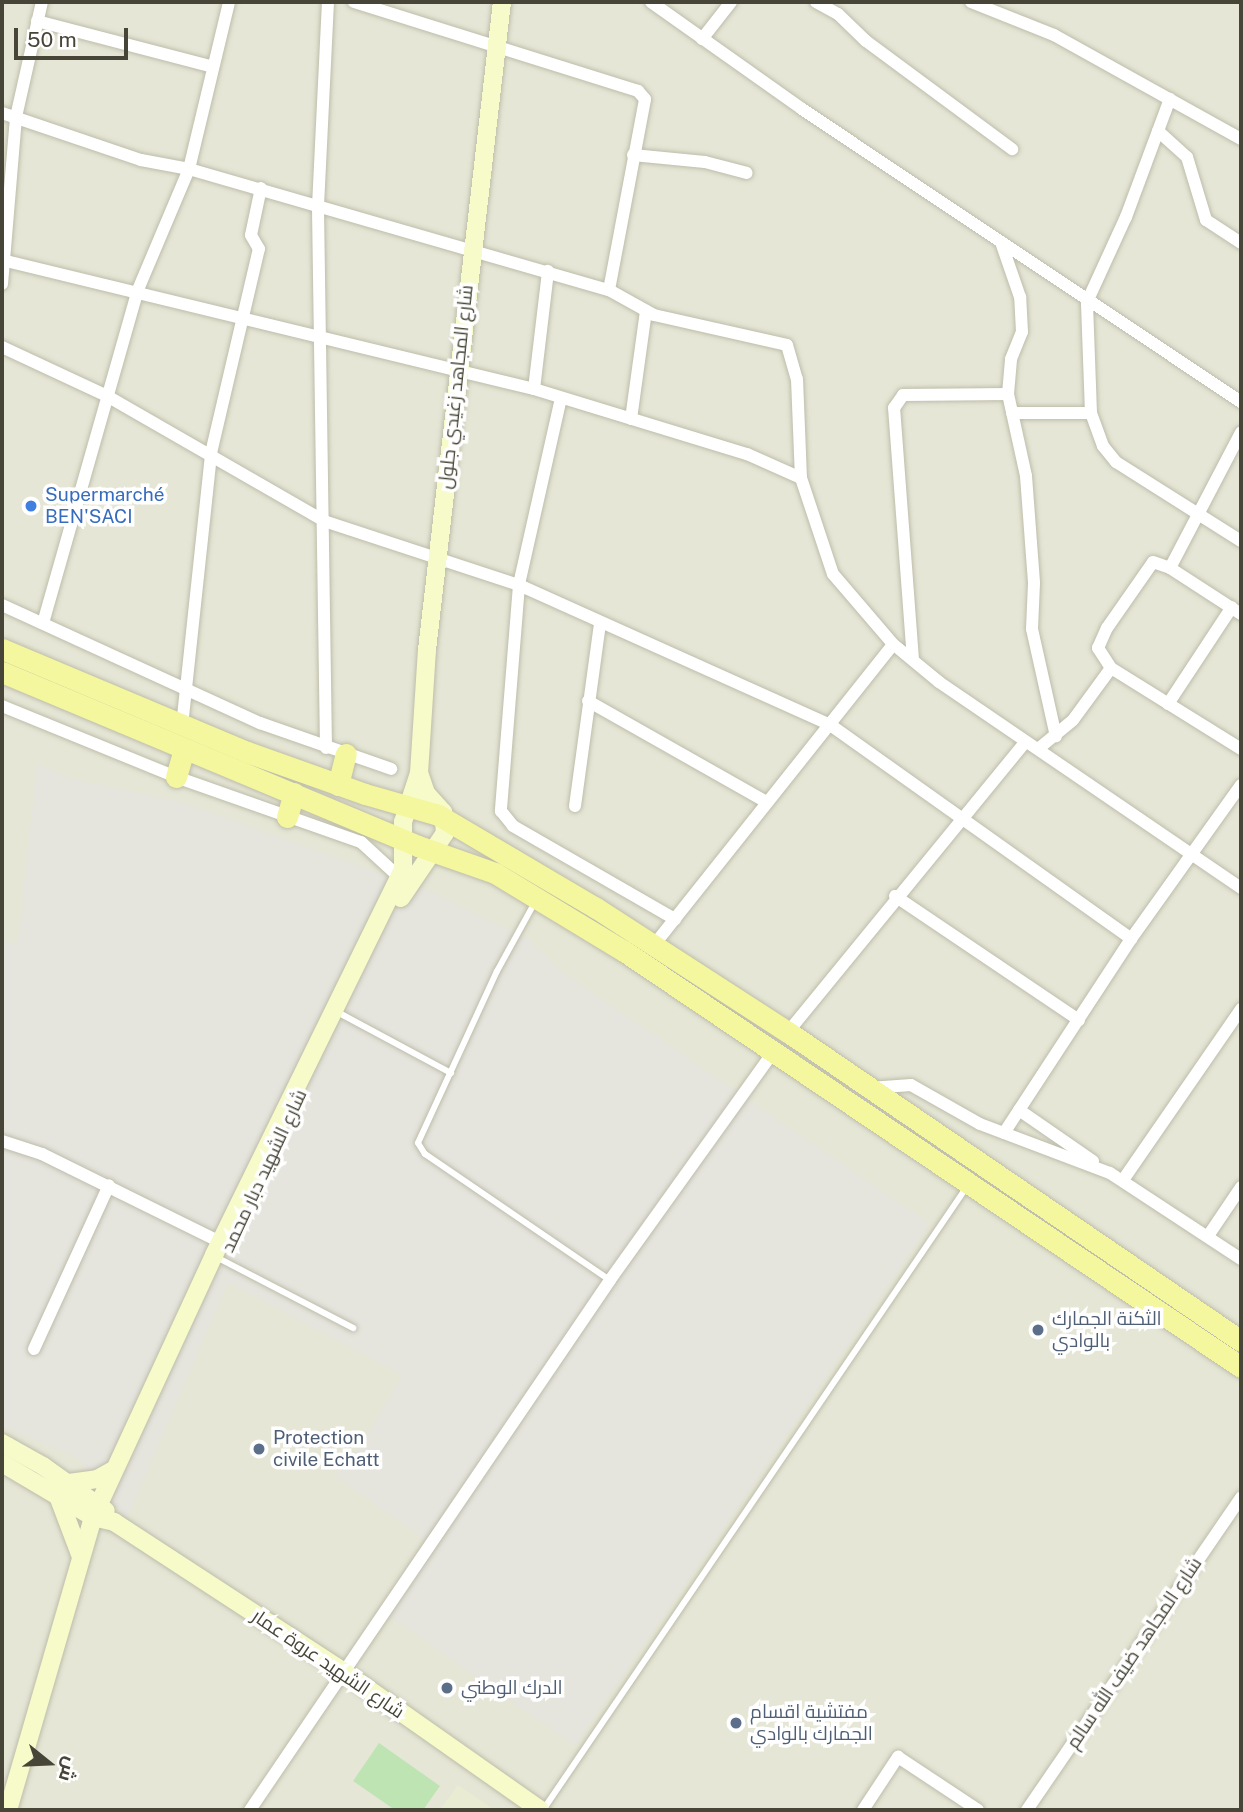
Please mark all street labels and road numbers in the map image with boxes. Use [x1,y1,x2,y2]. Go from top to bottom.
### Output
street label: شارع المجاهد زغيدي جلول [434,284,478,490]
street label: شارع الشهيد دبار محمد [216,1086,312,1256]
street label: شارع المجاهد ضيف الله سالم [1061,1553,1207,1753]
street label: شارع الشهيد عروة عمار [248,1605,408,1723]

